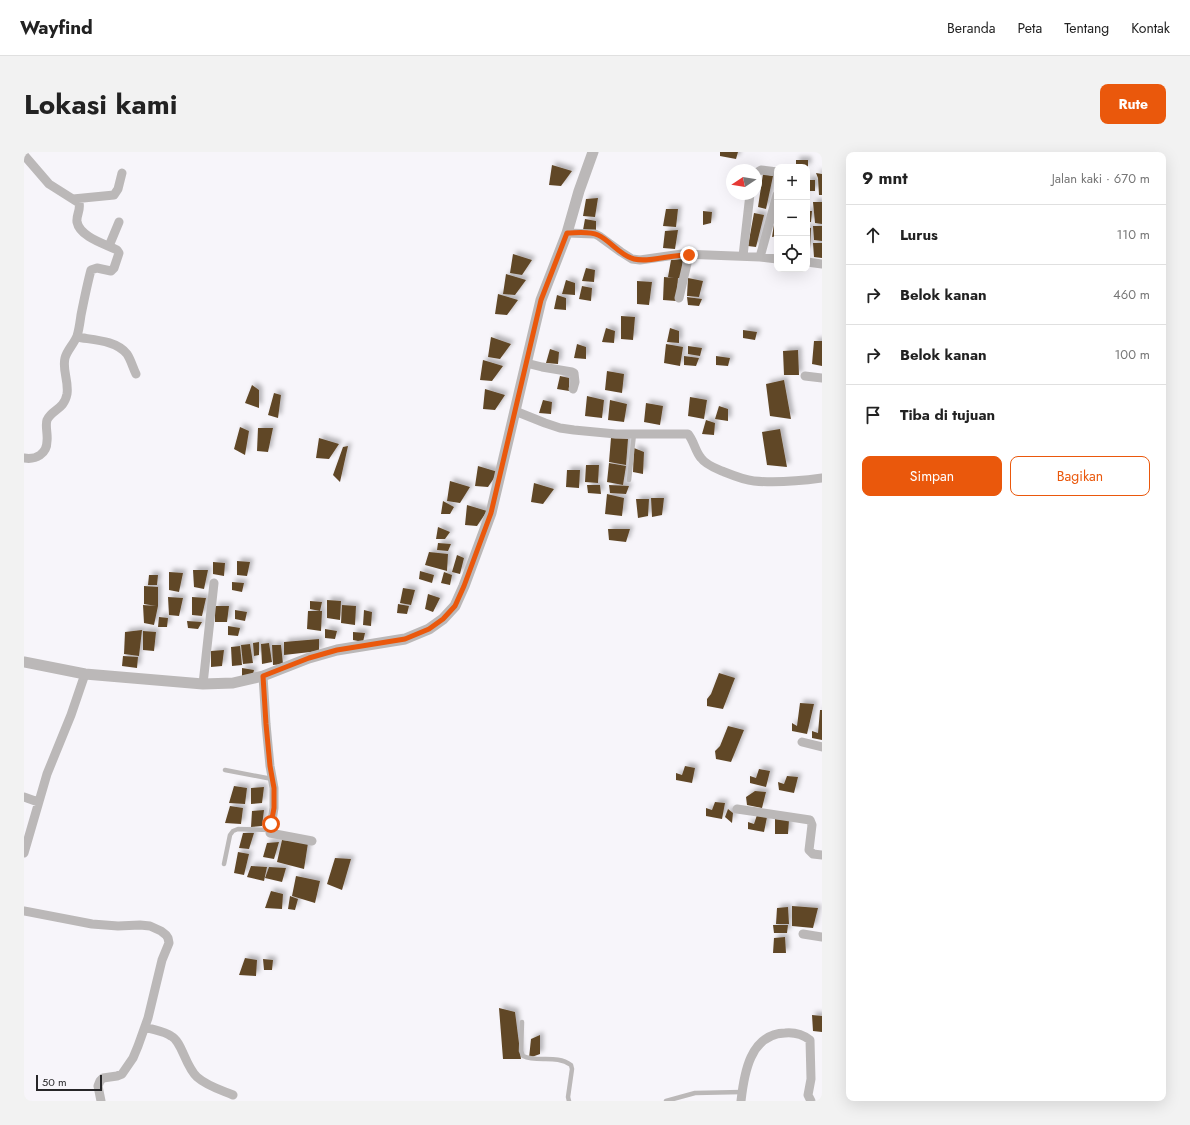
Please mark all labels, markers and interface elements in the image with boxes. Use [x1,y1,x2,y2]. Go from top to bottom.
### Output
text: Wayfind [20,14,93,41]
text: Beranda [947,18,996,38]
text: Peta [1018,18,1042,38]
text: Tentang [1064,18,1109,38]
text: Kontak [1131,18,1170,38]
text: Lokasi kami [24,84,177,125]
button: Rute [1100,84,1166,124]
north arrow [726,164,762,200]
map controls [774,164,810,272]
button: + [774,164,810,200]
text: 9 mnt [862,166,908,190]
text: Jalan kaki · 670 m [1052,169,1150,188]
button: − [774,200,810,236]
icon: ahead [862,224,884,246]
text: Lurus [900,224,938,246]
text: 110 m [1116,225,1150,244]
button: locate [774,236,810,272]
route end [680,246,698,264]
icon: right [862,284,884,306]
text: Belok kanan [900,284,987,306]
text: 460 m [1113,285,1150,304]
icon: right [862,344,884,366]
text: Belok kanan [900,344,987,366]
text: 100 m [1115,345,1150,364]
icon: arrive [862,404,884,426]
text: Tiba di tujuan [900,404,995,426]
button: Simpan [862,456,1002,496]
button: Bagikan [1010,456,1150,496]
route start [262,815,280,833]
scale bar [36,1073,102,1092]
text: 50 m [42,1074,67,1090]

